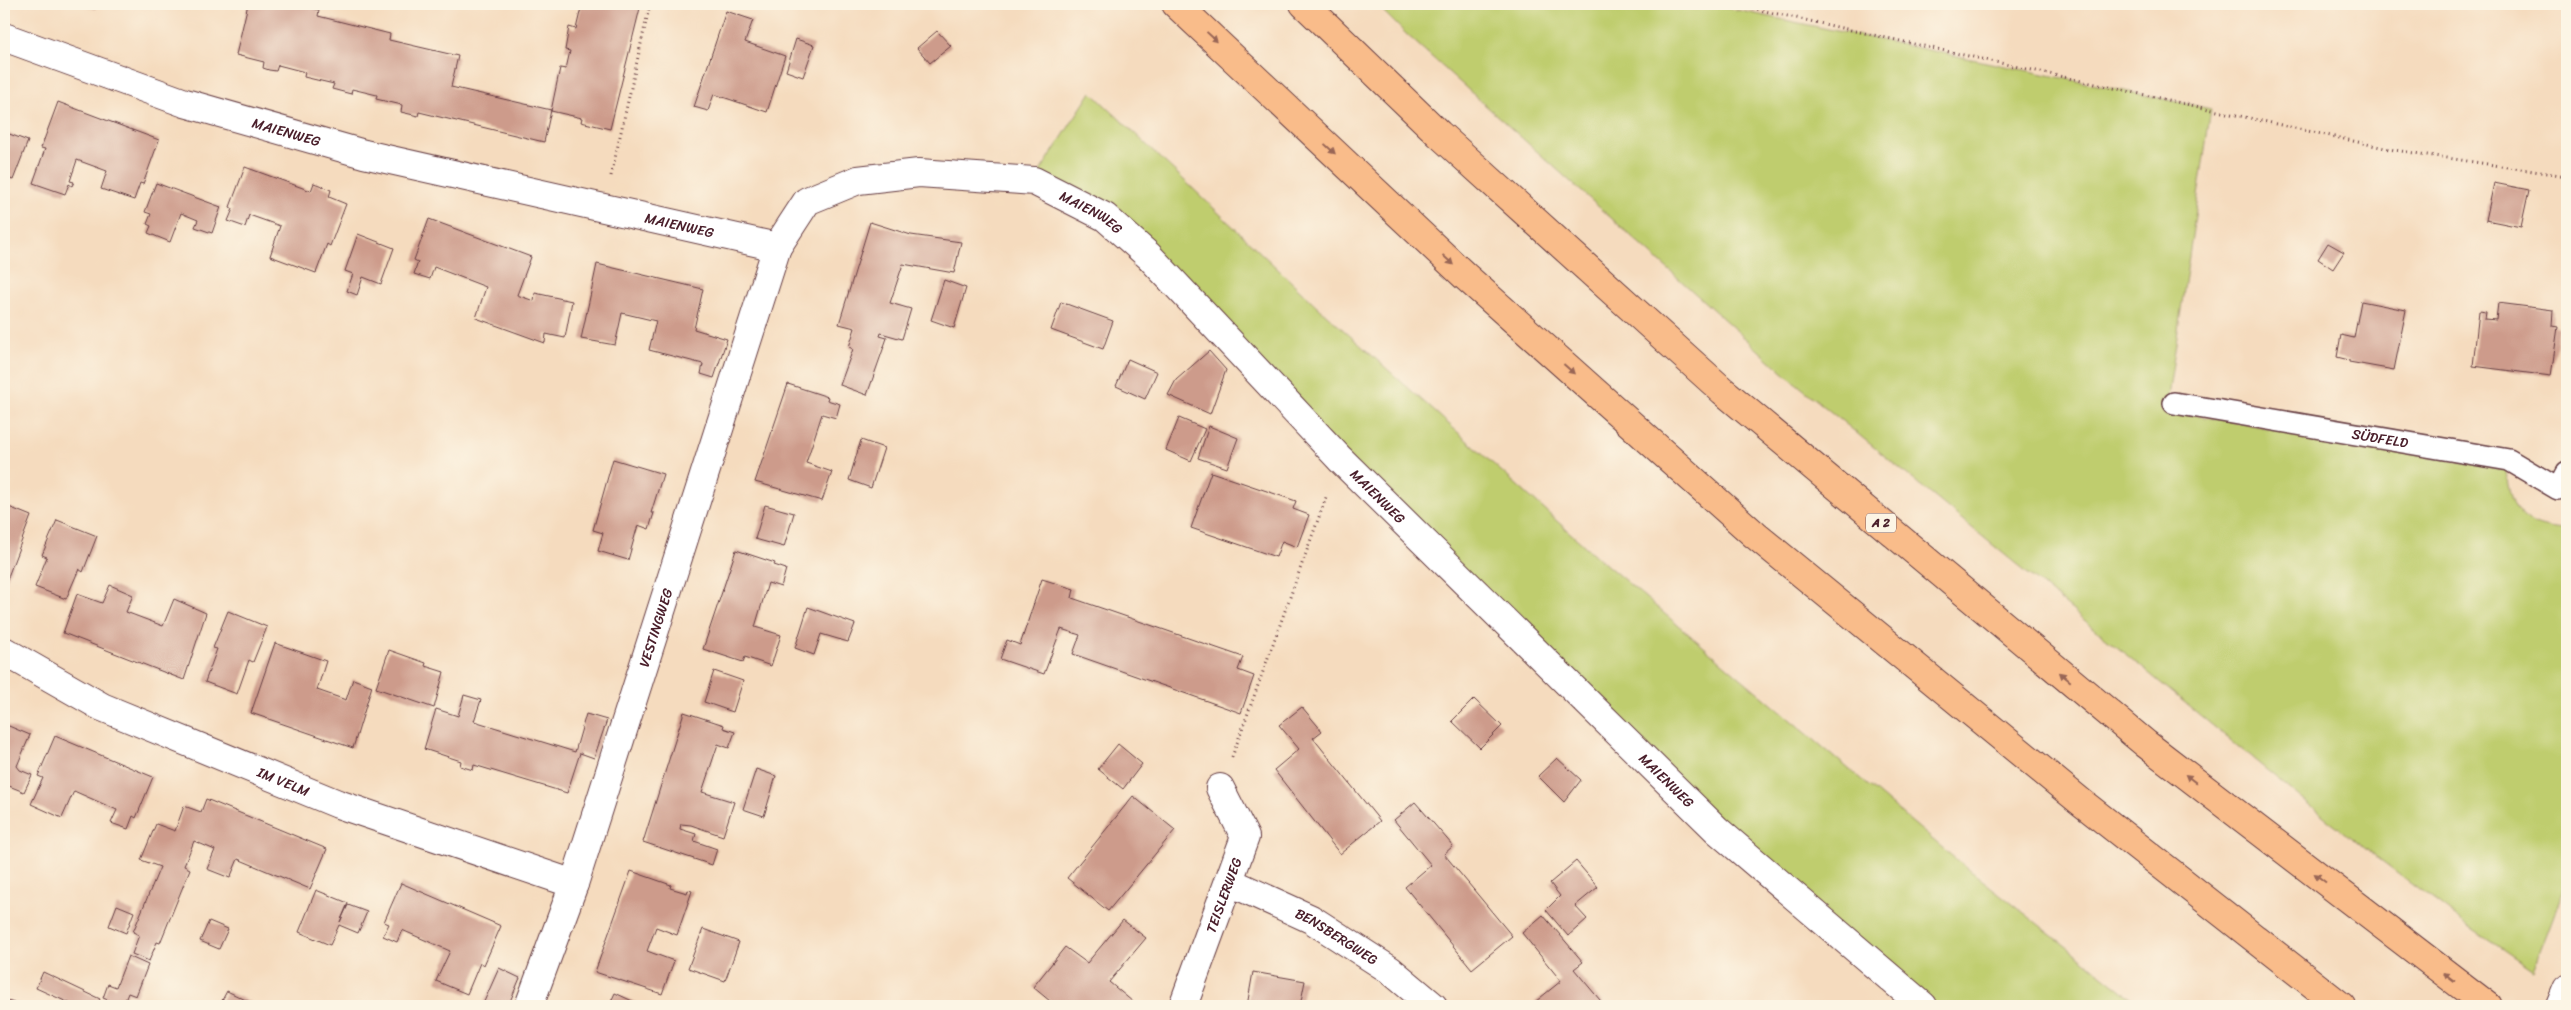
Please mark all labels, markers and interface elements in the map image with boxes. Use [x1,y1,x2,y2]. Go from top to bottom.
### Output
one-way arrow [1205,31,1217,43]
street label: MAIENWEG [249,111,324,154]
one-way arrow [1324,143,1336,155]
street label: MAIENWEG [1055,184,1129,241]
street label: MAIENWEG [642,206,716,245]
one-way arrow [1442,254,1454,266]
one-way arrow [1562,363,1574,375]
street label: SÜDFELD [2350,421,2411,456]
street label: MAIENWEG [1344,463,1411,530]
road number: A 2 [1866,514,1896,532]
street label: VESTINGWEG [632,585,680,670]
one-way arrow [2059,671,2072,682]
street label: MAIENWEG [1632,747,1700,814]
street label: IM VELM [252,760,314,804]
one-way arrow [2185,773,2198,784]
street label: TEISLERWEG [1199,854,1250,937]
one-way arrow [2313,873,2327,883]
street label: BENSBERGWEG [1291,901,1383,972]
one-way arrow [2443,971,2456,982]

